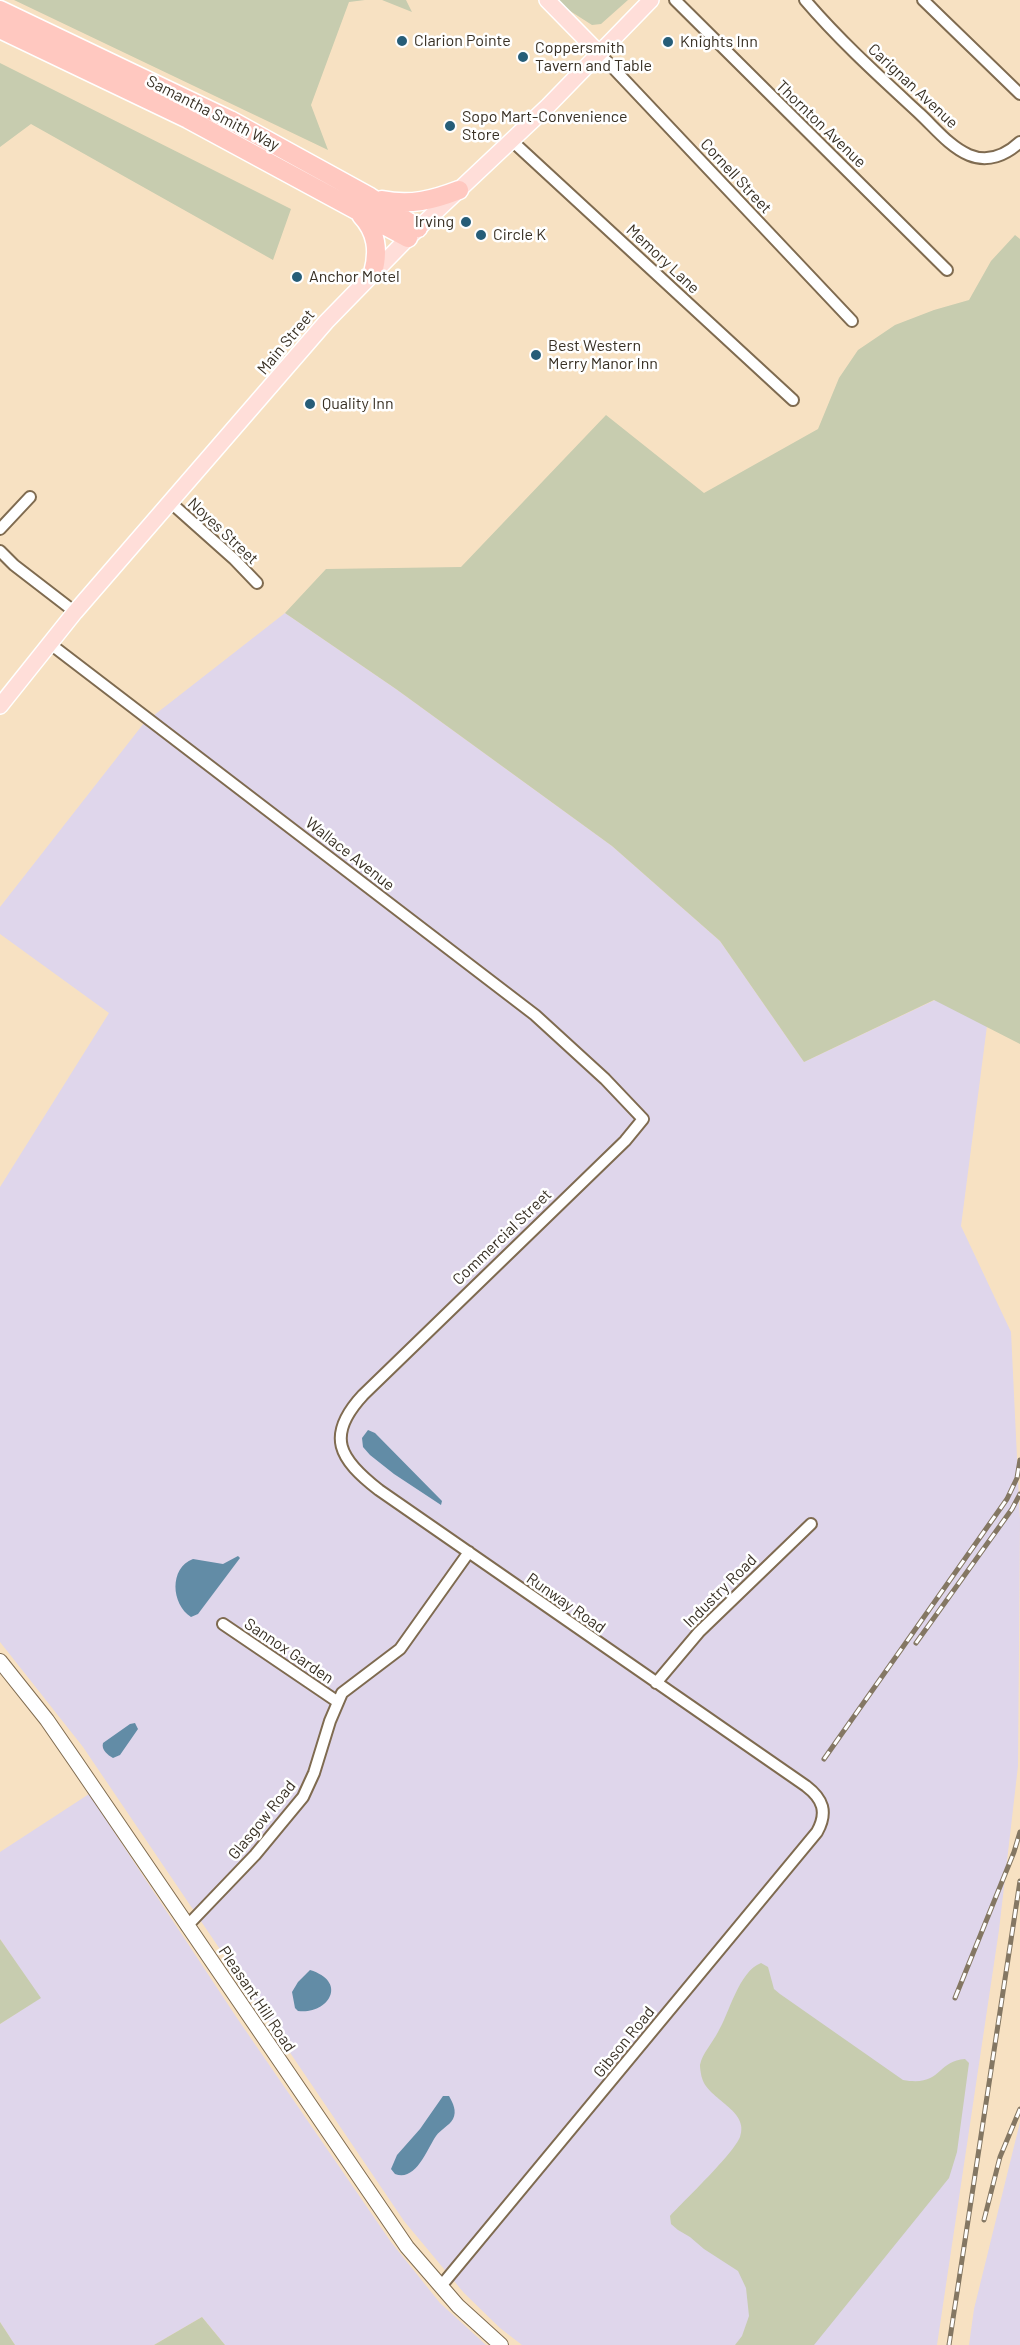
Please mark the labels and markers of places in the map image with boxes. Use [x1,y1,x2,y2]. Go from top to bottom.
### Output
place label: Clarion Pointe [414,31,511,51]
place label: Knights Inn [680,32,758,52]
marker: Clarion Pointe [395,34,409,48]
marker: Knights Inn [661,35,675,49]
place label: Coppersmith Tavern and Table [535,38,652,76]
marker: Coppersmith Tavern and Table [516,50,530,64]
place label: Sopo Mart-Convenience Store [462,107,628,145]
marker: Sopo Mart-Convenience Store [443,119,457,133]
place label: Irving [415,212,454,232]
marker: Irving [459,215,473,229]
place label: Circle K [493,225,546,245]
marker: Circle K [474,228,488,242]
place label: Anchor Motel [309,267,400,287]
marker: Anchor Motel [290,270,304,284]
place label: Best Western Merry Manor Inn [548,336,658,374]
marker: Best Western Merry Manor Inn [529,348,543,362]
place label: Quality Inn [322,394,394,414]
marker: Quality Inn [303,397,317,411]

